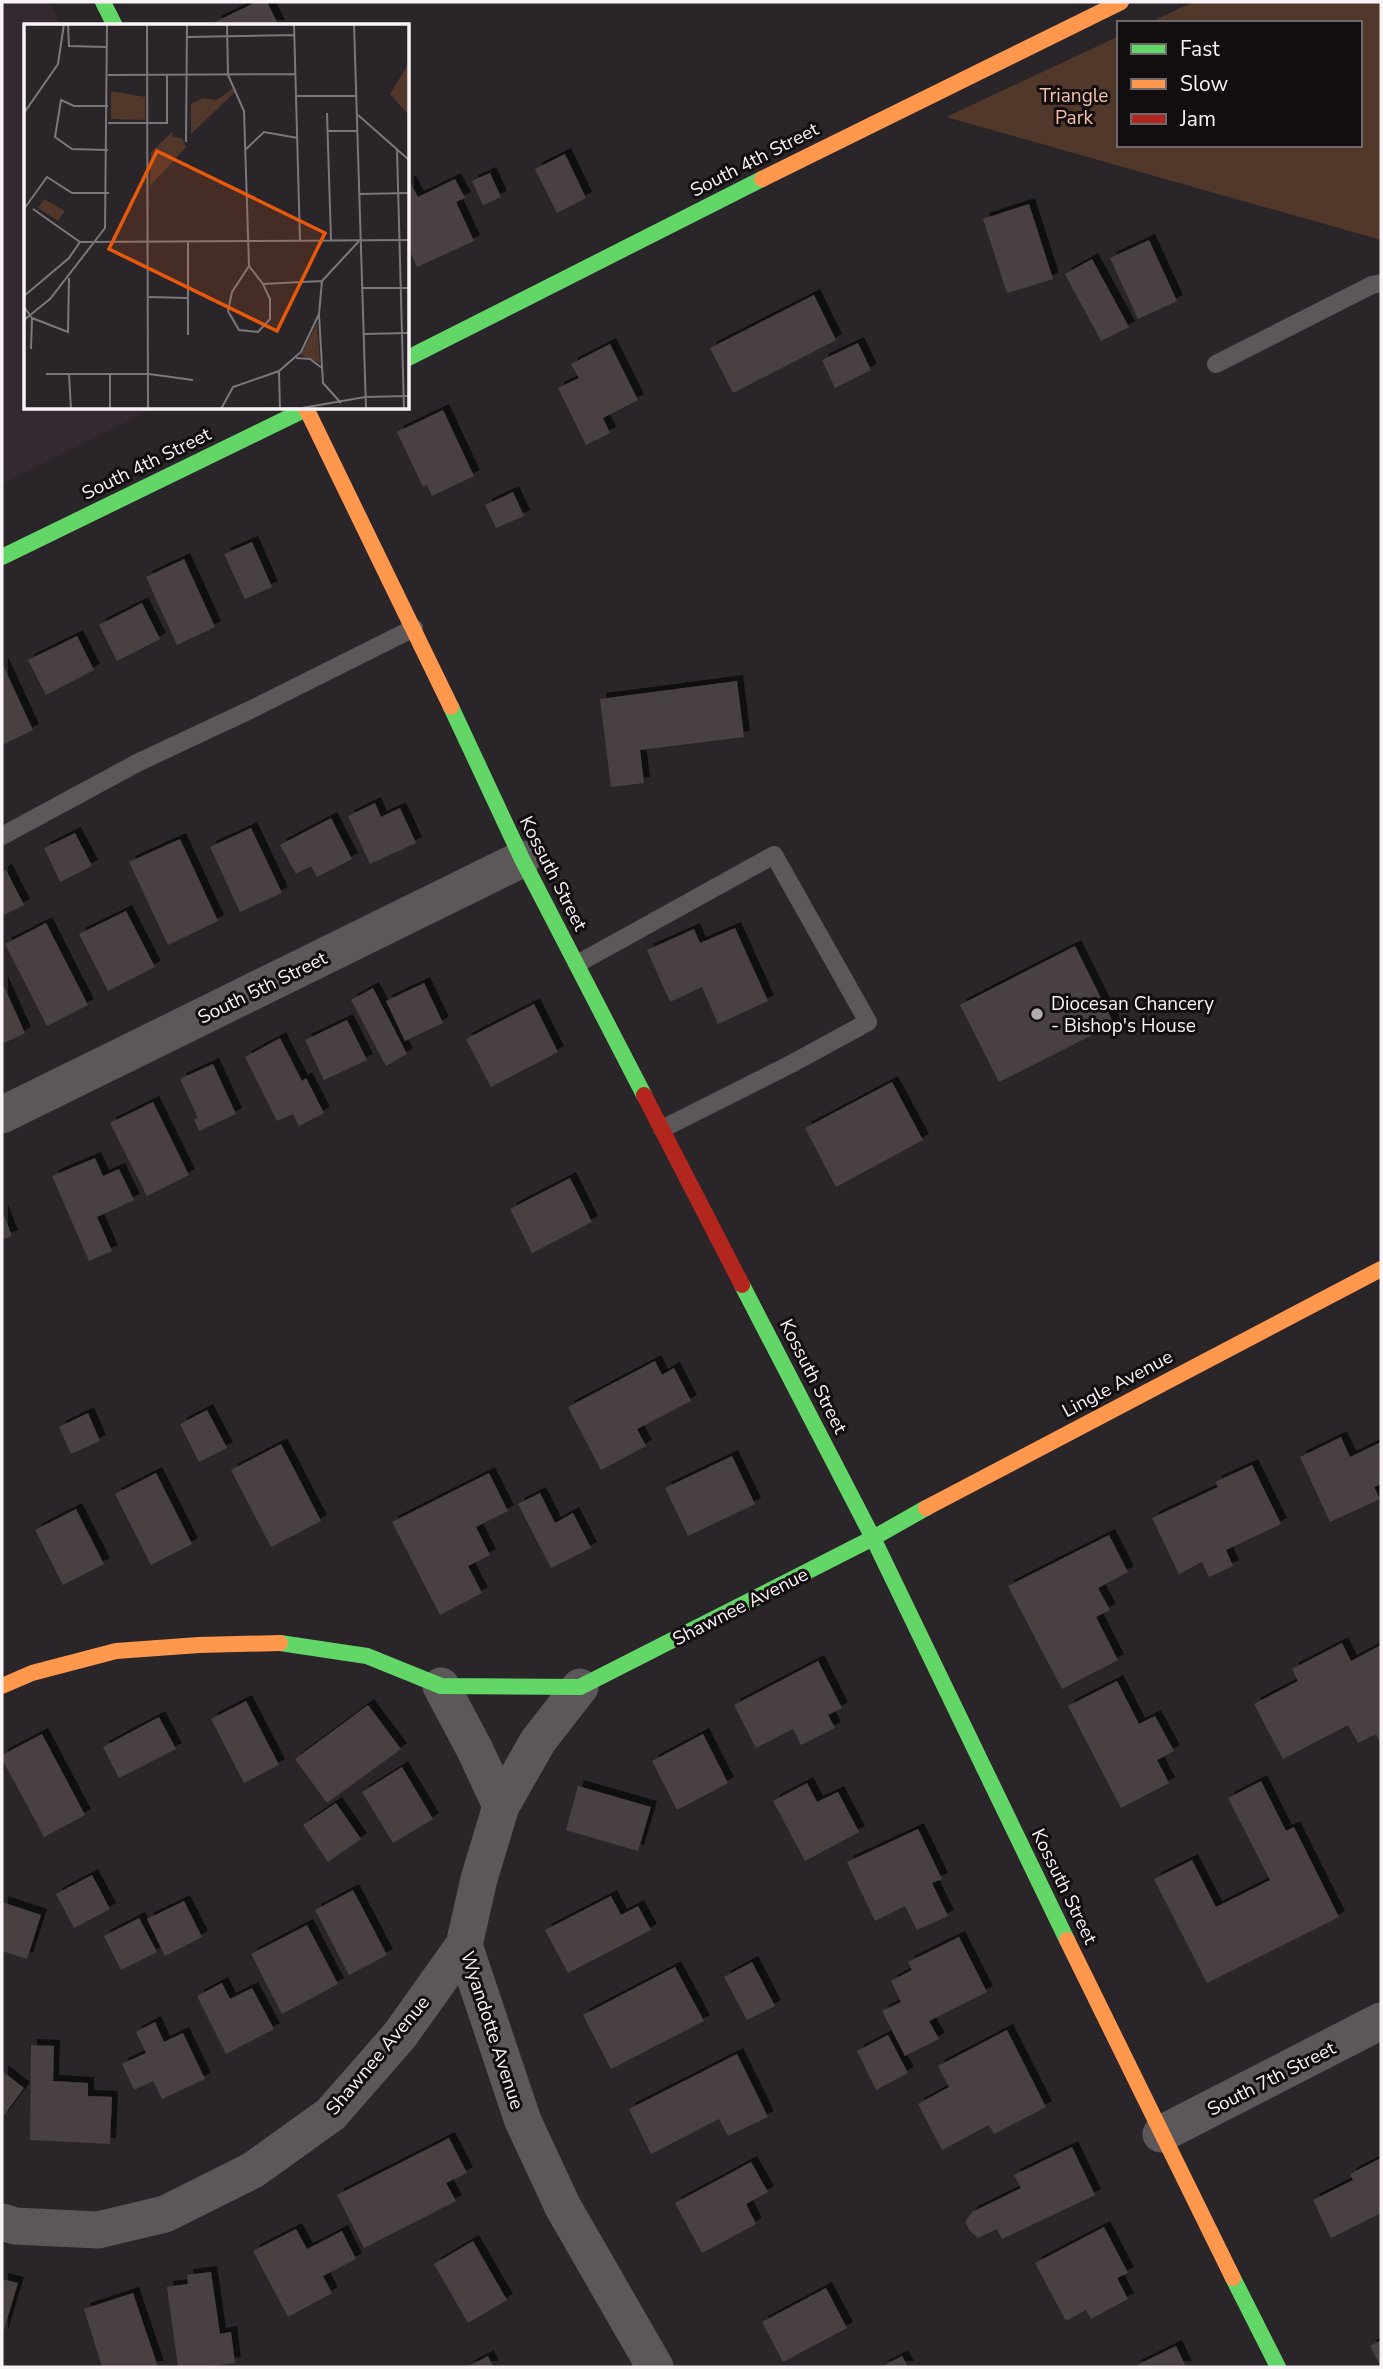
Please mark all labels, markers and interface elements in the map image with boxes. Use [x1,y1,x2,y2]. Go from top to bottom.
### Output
legend [1117,21,1362,147]
inset map [24,24,410,410]
text: Fast [1180,35,1220,63]
text: Slow [1180,70,1229,98]
park label: Triangle Park [1040,83,1108,131]
text: Jam [1179,105,1216,133]
street label: South 4th Street [686,116,823,203]
street label: South 4th Street [77,421,216,506]
street label: Kossuth Street [513,812,593,935]
street label: South 5th Street [193,945,332,1030]
place label: Diocesan Chancery - Bishop's House [1051,991,1214,1039]
marker: Diocesan Chancery - Bishop's House [1029,1006,1045,1022]
street label: Kossuth Street [773,1315,853,1438]
street label: Lingle Avenue [1058,1344,1177,1424]
street label: Shawnee Avenue [668,1561,813,1652]
street label: Kossuth Street [1025,1824,1103,1949]
street label: Wyandotte Avenue [454,1948,530,2113]
street label: Shawnee Avenue [320,1990,436,2121]
street label: South 7th Street [1203,2035,1340,2122]

